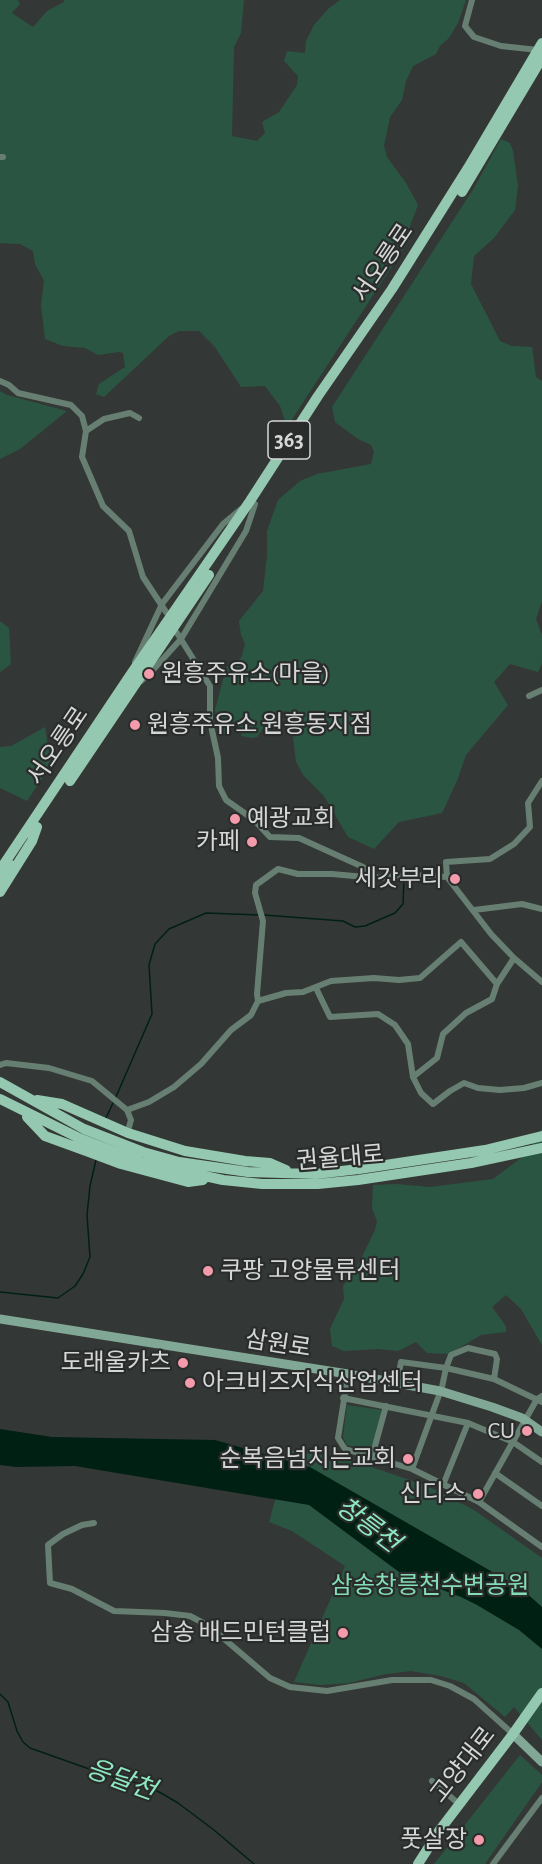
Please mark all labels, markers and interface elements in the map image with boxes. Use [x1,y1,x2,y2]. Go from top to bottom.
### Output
street label: 서오릉로 [346,218,420,308]
road number: 363 [268,421,310,459]
place label: 원흥주유소(마을) [161,660,330,688]
marker: 원흥주유소(마을) [142,667,156,681]
street label: 서오릉로 [21,701,95,791]
place label: 원흥주유소 원흥동지점 [147,711,372,739]
marker: 원흥주유소 원흥동지점 [128,718,142,732]
place label: 예광교회 [247,805,335,833]
marker: 예광교회 [228,812,242,826]
place label: 카페 [196,828,240,856]
marker: 카페 [245,835,259,849]
place label: 세갓부리 [355,865,443,893]
marker: 세갓부리 [448,872,462,886]
street label: 권율대로 [295,1140,385,1176]
place label: 쿠팡 고양물류센터 [220,1257,401,1285]
marker: 쿠팡 고양물류센터 [201,1264,215,1278]
street label: 삼원로 [243,1325,313,1363]
place label: 도래울카츠 [61,1349,171,1377]
marker: 도래울카츠 [176,1356,190,1370]
place label: 아크비즈지식산업센터 [202,1369,423,1397]
marker: 아크비즈지식산업센터 [183,1376,197,1390]
place label: CU [487,1417,515,1445]
marker: CU [520,1424,534,1438]
place label: 순복음넘치는교회 [219,1445,396,1473]
marker: 순복음넘치는교회 [401,1452,415,1466]
place label: 신디스 [400,1480,466,1508]
marker: 신디스 [471,1487,485,1501]
water label: 창릉천 [330,1491,406,1559]
park label: 삼송창릉천수변공원 [331,1572,529,1600]
place label: 삼송 배드민턴클럽 [150,1619,331,1647]
marker: 삼송 배드민턴클럽 [336,1626,350,1640]
street label: 고양대로 [424,1721,502,1809]
water label: 응달천 [82,1753,160,1807]
place label: 풋살장 [401,1826,467,1854]
marker: 풋살장 [472,1833,486,1847]

